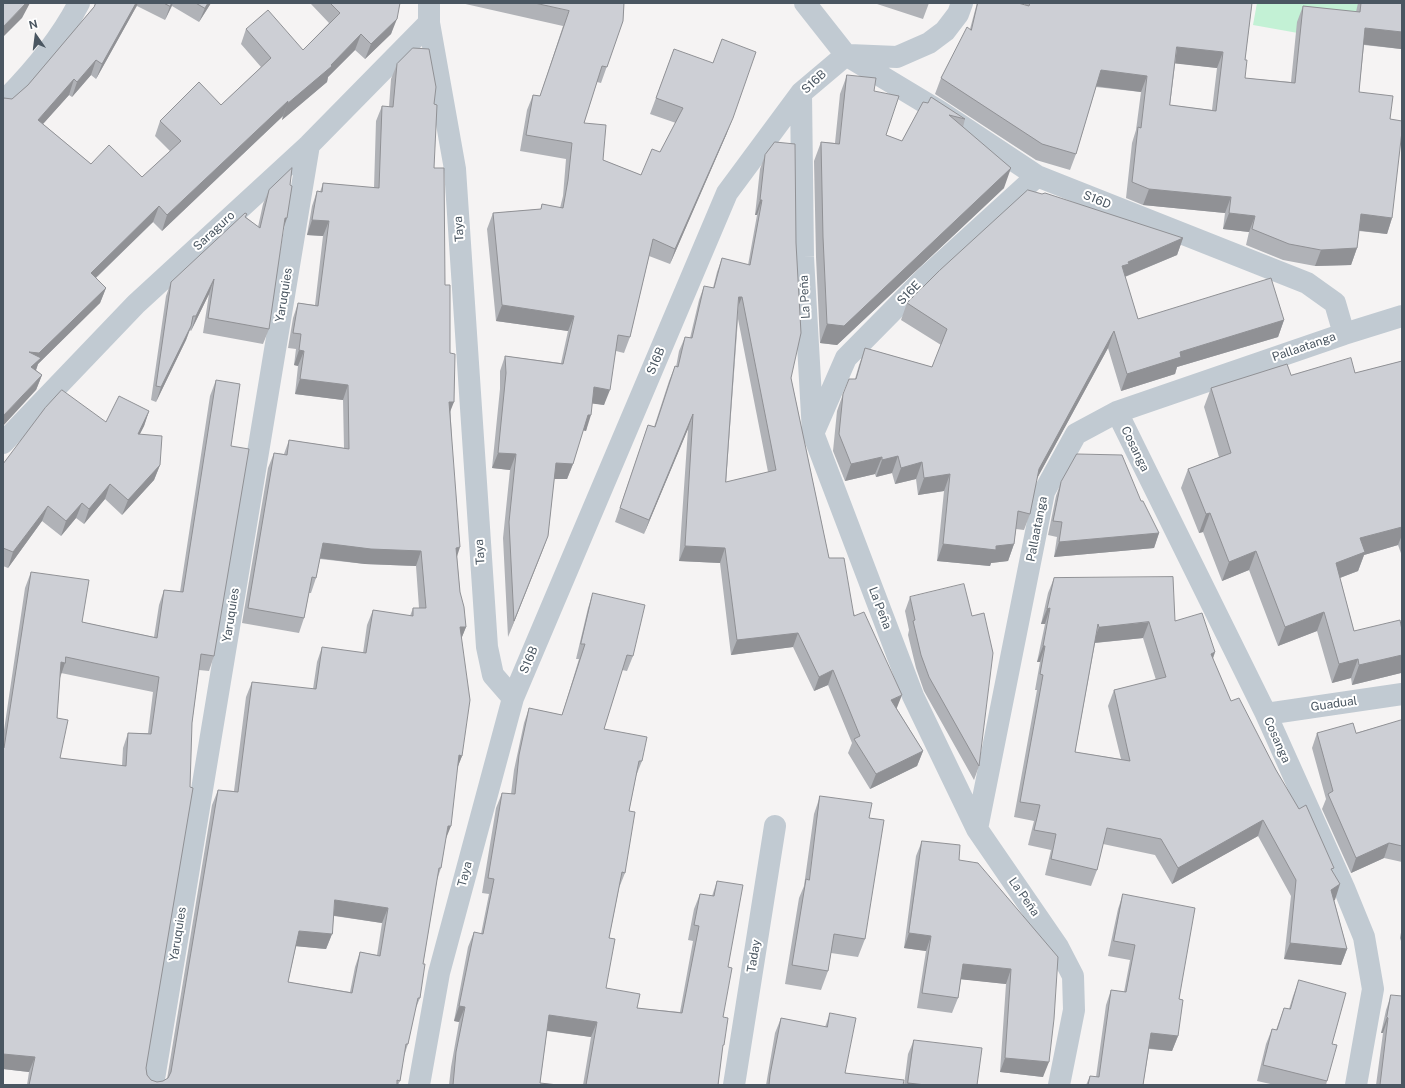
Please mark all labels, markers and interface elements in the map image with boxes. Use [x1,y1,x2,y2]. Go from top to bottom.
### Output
north arrow [16,16,56,56]
text: N [27,17,39,31]
street label: S16B [799,67,829,97]
street label: S16D [1081,188,1113,212]
street label: Saraguro [190,208,238,254]
street label: Taya [451,216,467,242]
street label: Yaruquies [273,267,295,323]
street label: La Peña [797,275,813,319]
street label: S16E [894,278,924,308]
street label: Pallaatanga [1270,329,1338,365]
street label: S16B [644,345,668,377]
street label: Cosanga [1118,424,1152,474]
street label: Pallaatanga [1024,495,1050,563]
street label: Taya [472,539,488,565]
street label: La Peña [865,585,895,631]
street label: Yaruquies [220,587,242,643]
street label: S16B [517,644,541,676]
street label: Guadual [1310,694,1358,714]
street label: Cosanga [1261,715,1293,765]
street label: Taya [455,860,475,888]
street label: La Peña [1005,875,1043,919]
street label: Yaruquies [167,906,189,962]
street label: Taday [744,939,764,973]

